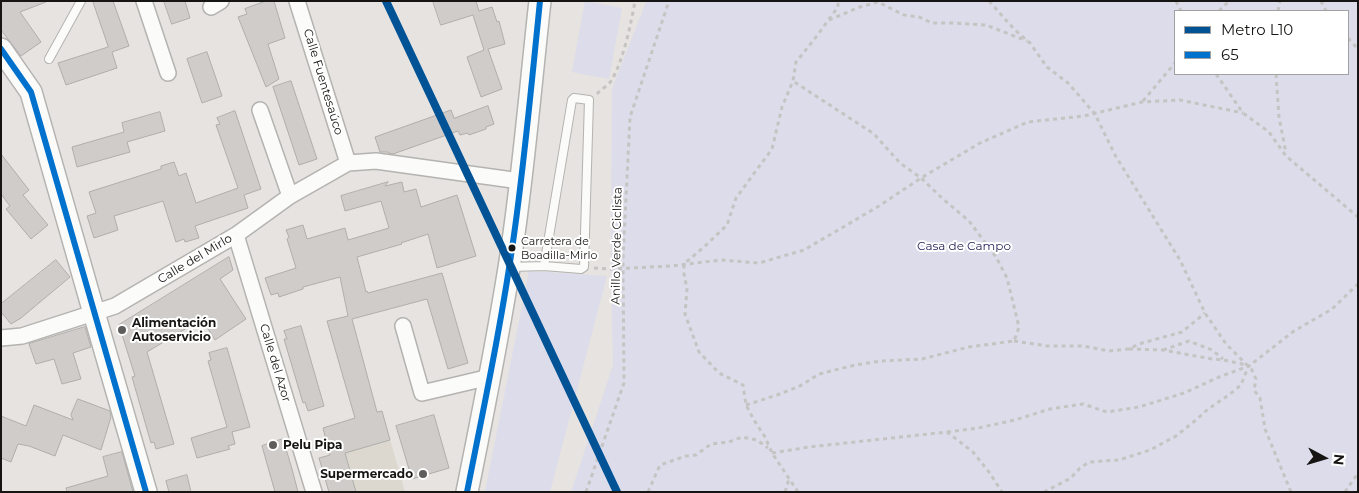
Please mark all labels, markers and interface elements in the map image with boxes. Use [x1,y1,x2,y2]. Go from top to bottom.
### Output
legend [1174,10,1349,75]
text: Metro L10 [1221,20,1293,39]
street label: Calle Fuentesaúco [300,27,346,137]
text: 65 [1221,45,1239,64]
street label: Anillo Verde Ciclista [609,187,625,305]
street label: Calle del Mirlo [155,231,235,287]
place label: Carretera de Boadilla-Mirlo [521,235,597,261]
park label: Casa de Campo [917,239,1011,253]
marker: Carretera de Boadilla-Mirlo [507,243,517,253]
place label: Alimentación Autoservicio [132,316,216,344]
street label: Calle del Azor [256,322,294,404]
marker: Alimentación Autoservicio [116,324,128,336]
north arrow [1299,433,1349,483]
place label: Pelu Pipa [283,438,342,452]
marker: Pelu Pipa [267,439,279,451]
text: N [1329,453,1348,466]
place label: Supermercado [320,467,413,481]
marker: Supermercado [417,468,429,480]

